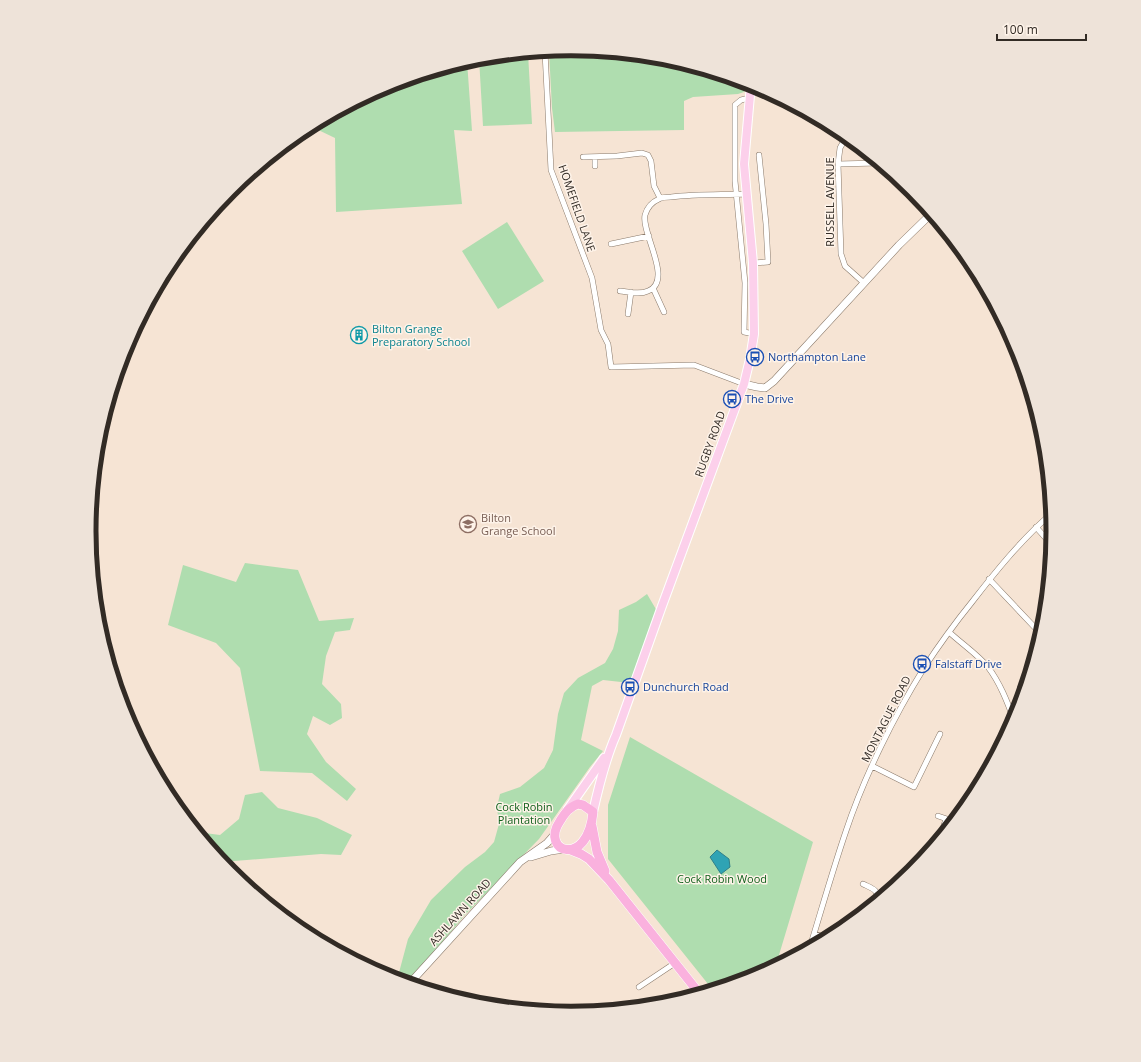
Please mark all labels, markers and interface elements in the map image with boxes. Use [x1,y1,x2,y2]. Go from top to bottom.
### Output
scale bar [997,16,1086,42]
text: 100 m [1003,21,1038,38]
street label: RUSSELL AVENUE [822,157,837,247]
street label: HOMEFIELD LANE [556,162,599,253]
place label: Bilton Grange Preparatory School [372,321,470,349]
building icon: Bilton Grange Preparatory School [349,325,369,345]
bus stop icon: Northampton Lane [745,347,765,367]
place label: Northampton Lane [768,349,866,364]
bus stop icon: The Drive [722,389,742,409]
place label: The Drive [745,391,794,406]
street label: RUGBY ROAD [691,409,728,479]
place label: Bilton Grange School [481,510,555,538]
school or university icon: Bilton Grange School [458,514,478,534]
bus stop icon: Falstaff Drive [912,654,932,674]
place label: Falstaff Drive [935,656,1002,671]
street label: MONTAGUE ROAD [857,673,914,765]
bus stop icon: Dunchurch Road [620,677,640,697]
place label: Dunchurch Road [643,679,729,694]
park label: Cock Robin Plantation [495,799,553,827]
park label: Cock Robin Wood [677,871,767,886]
street label: ASHLAWN ROAD [425,875,494,948]

